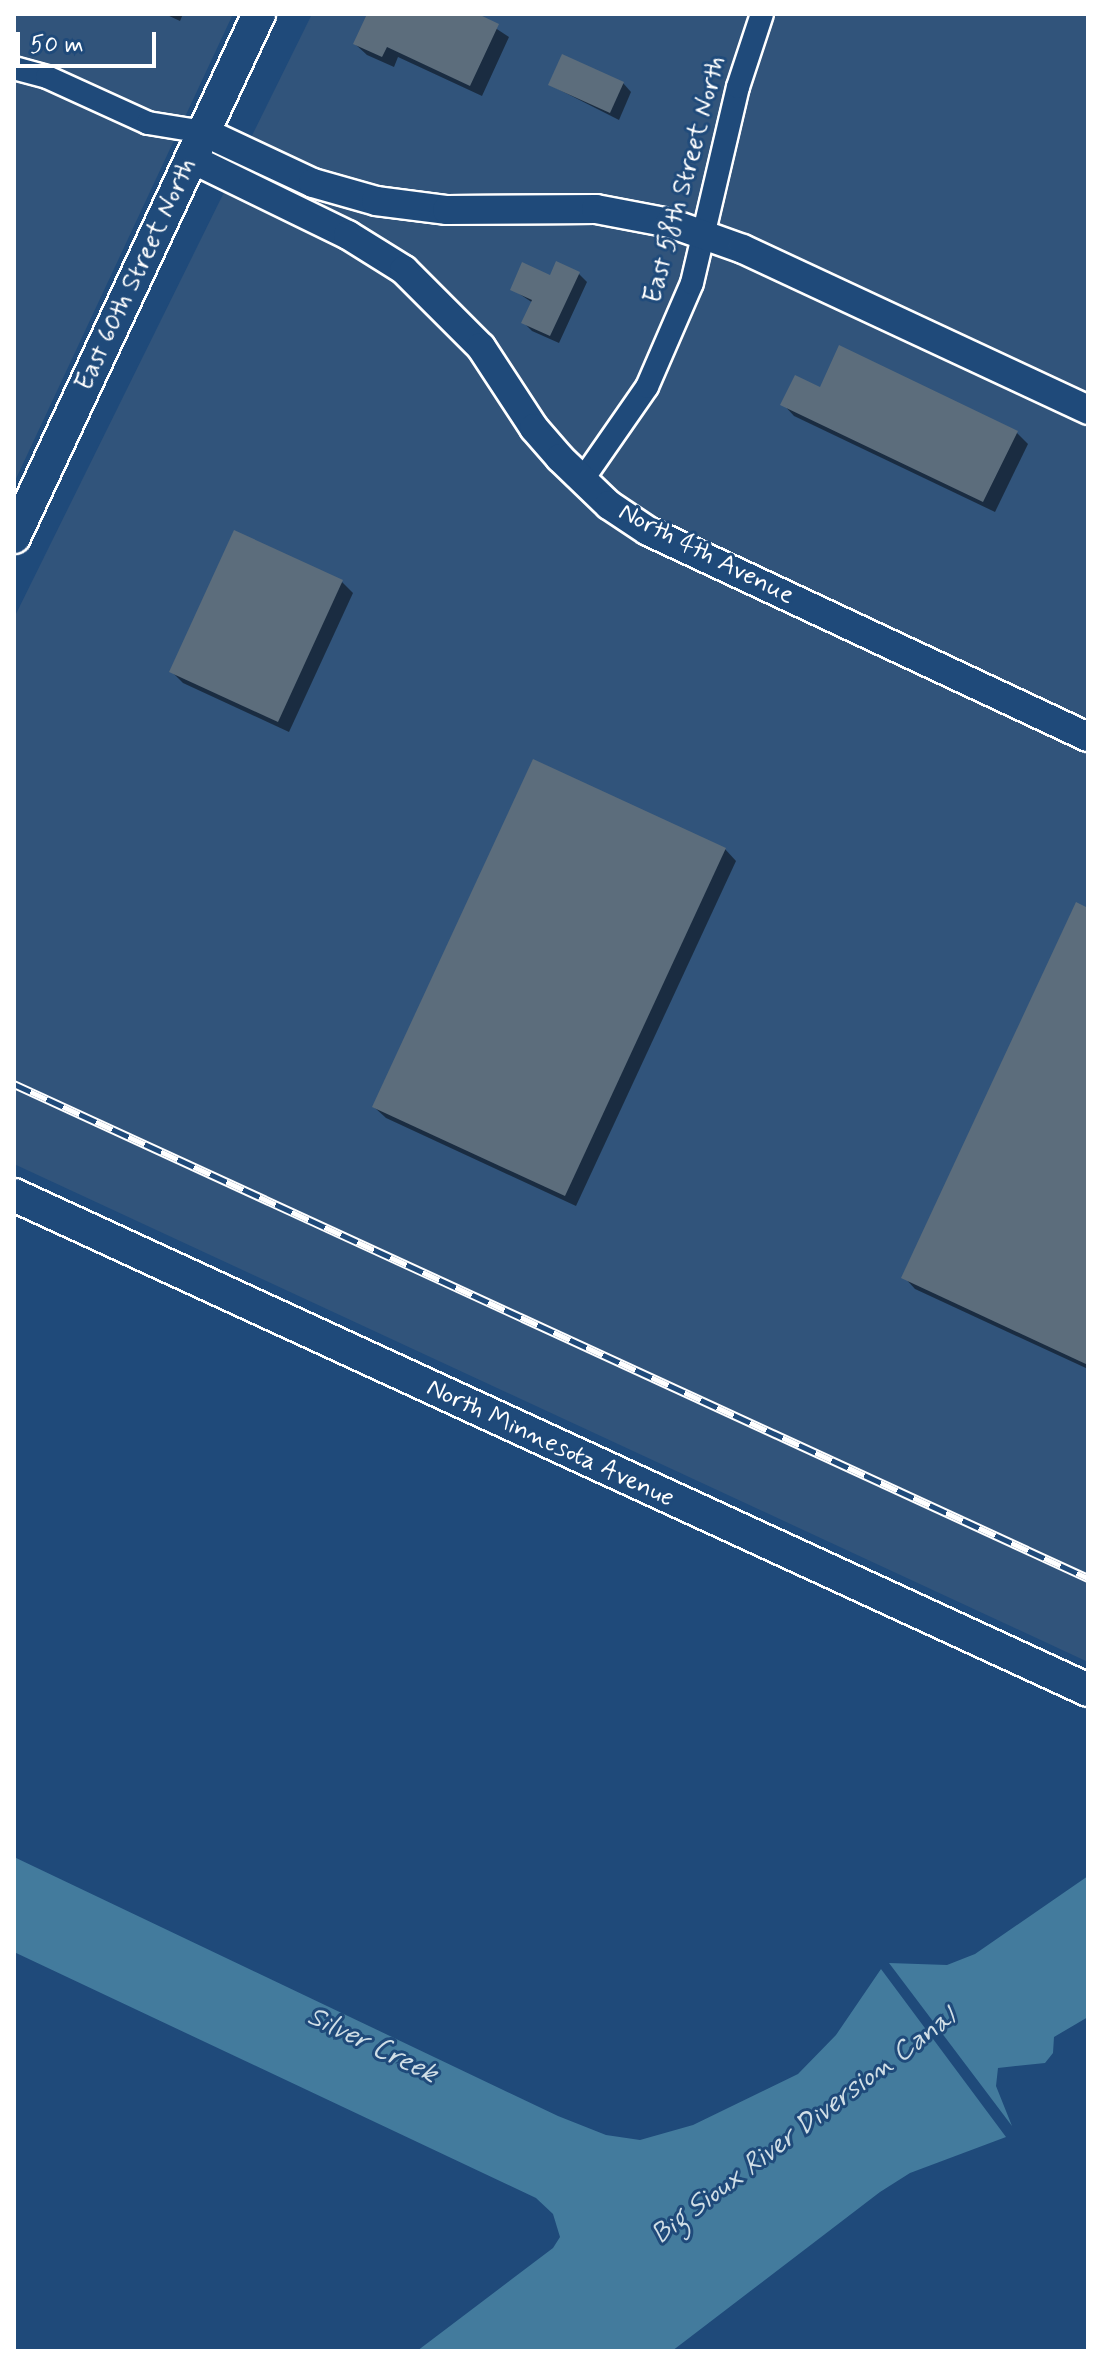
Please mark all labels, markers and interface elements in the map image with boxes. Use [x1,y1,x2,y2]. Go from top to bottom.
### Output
scale bar [20,16,160,66]
text: 50 m [30,30,84,61]
street label: East 58th Street North [638,54,734,306]
street label: East 60th Street North [70,154,204,396]
street label: North 4th Avenue [613,497,799,613]
street label: North Minnesota Avenue [420,1372,680,1516]
water label: Silver Creek [301,2000,443,2092]
water label: Big Sioux River Diversion Canal [644,2001,964,2253]

